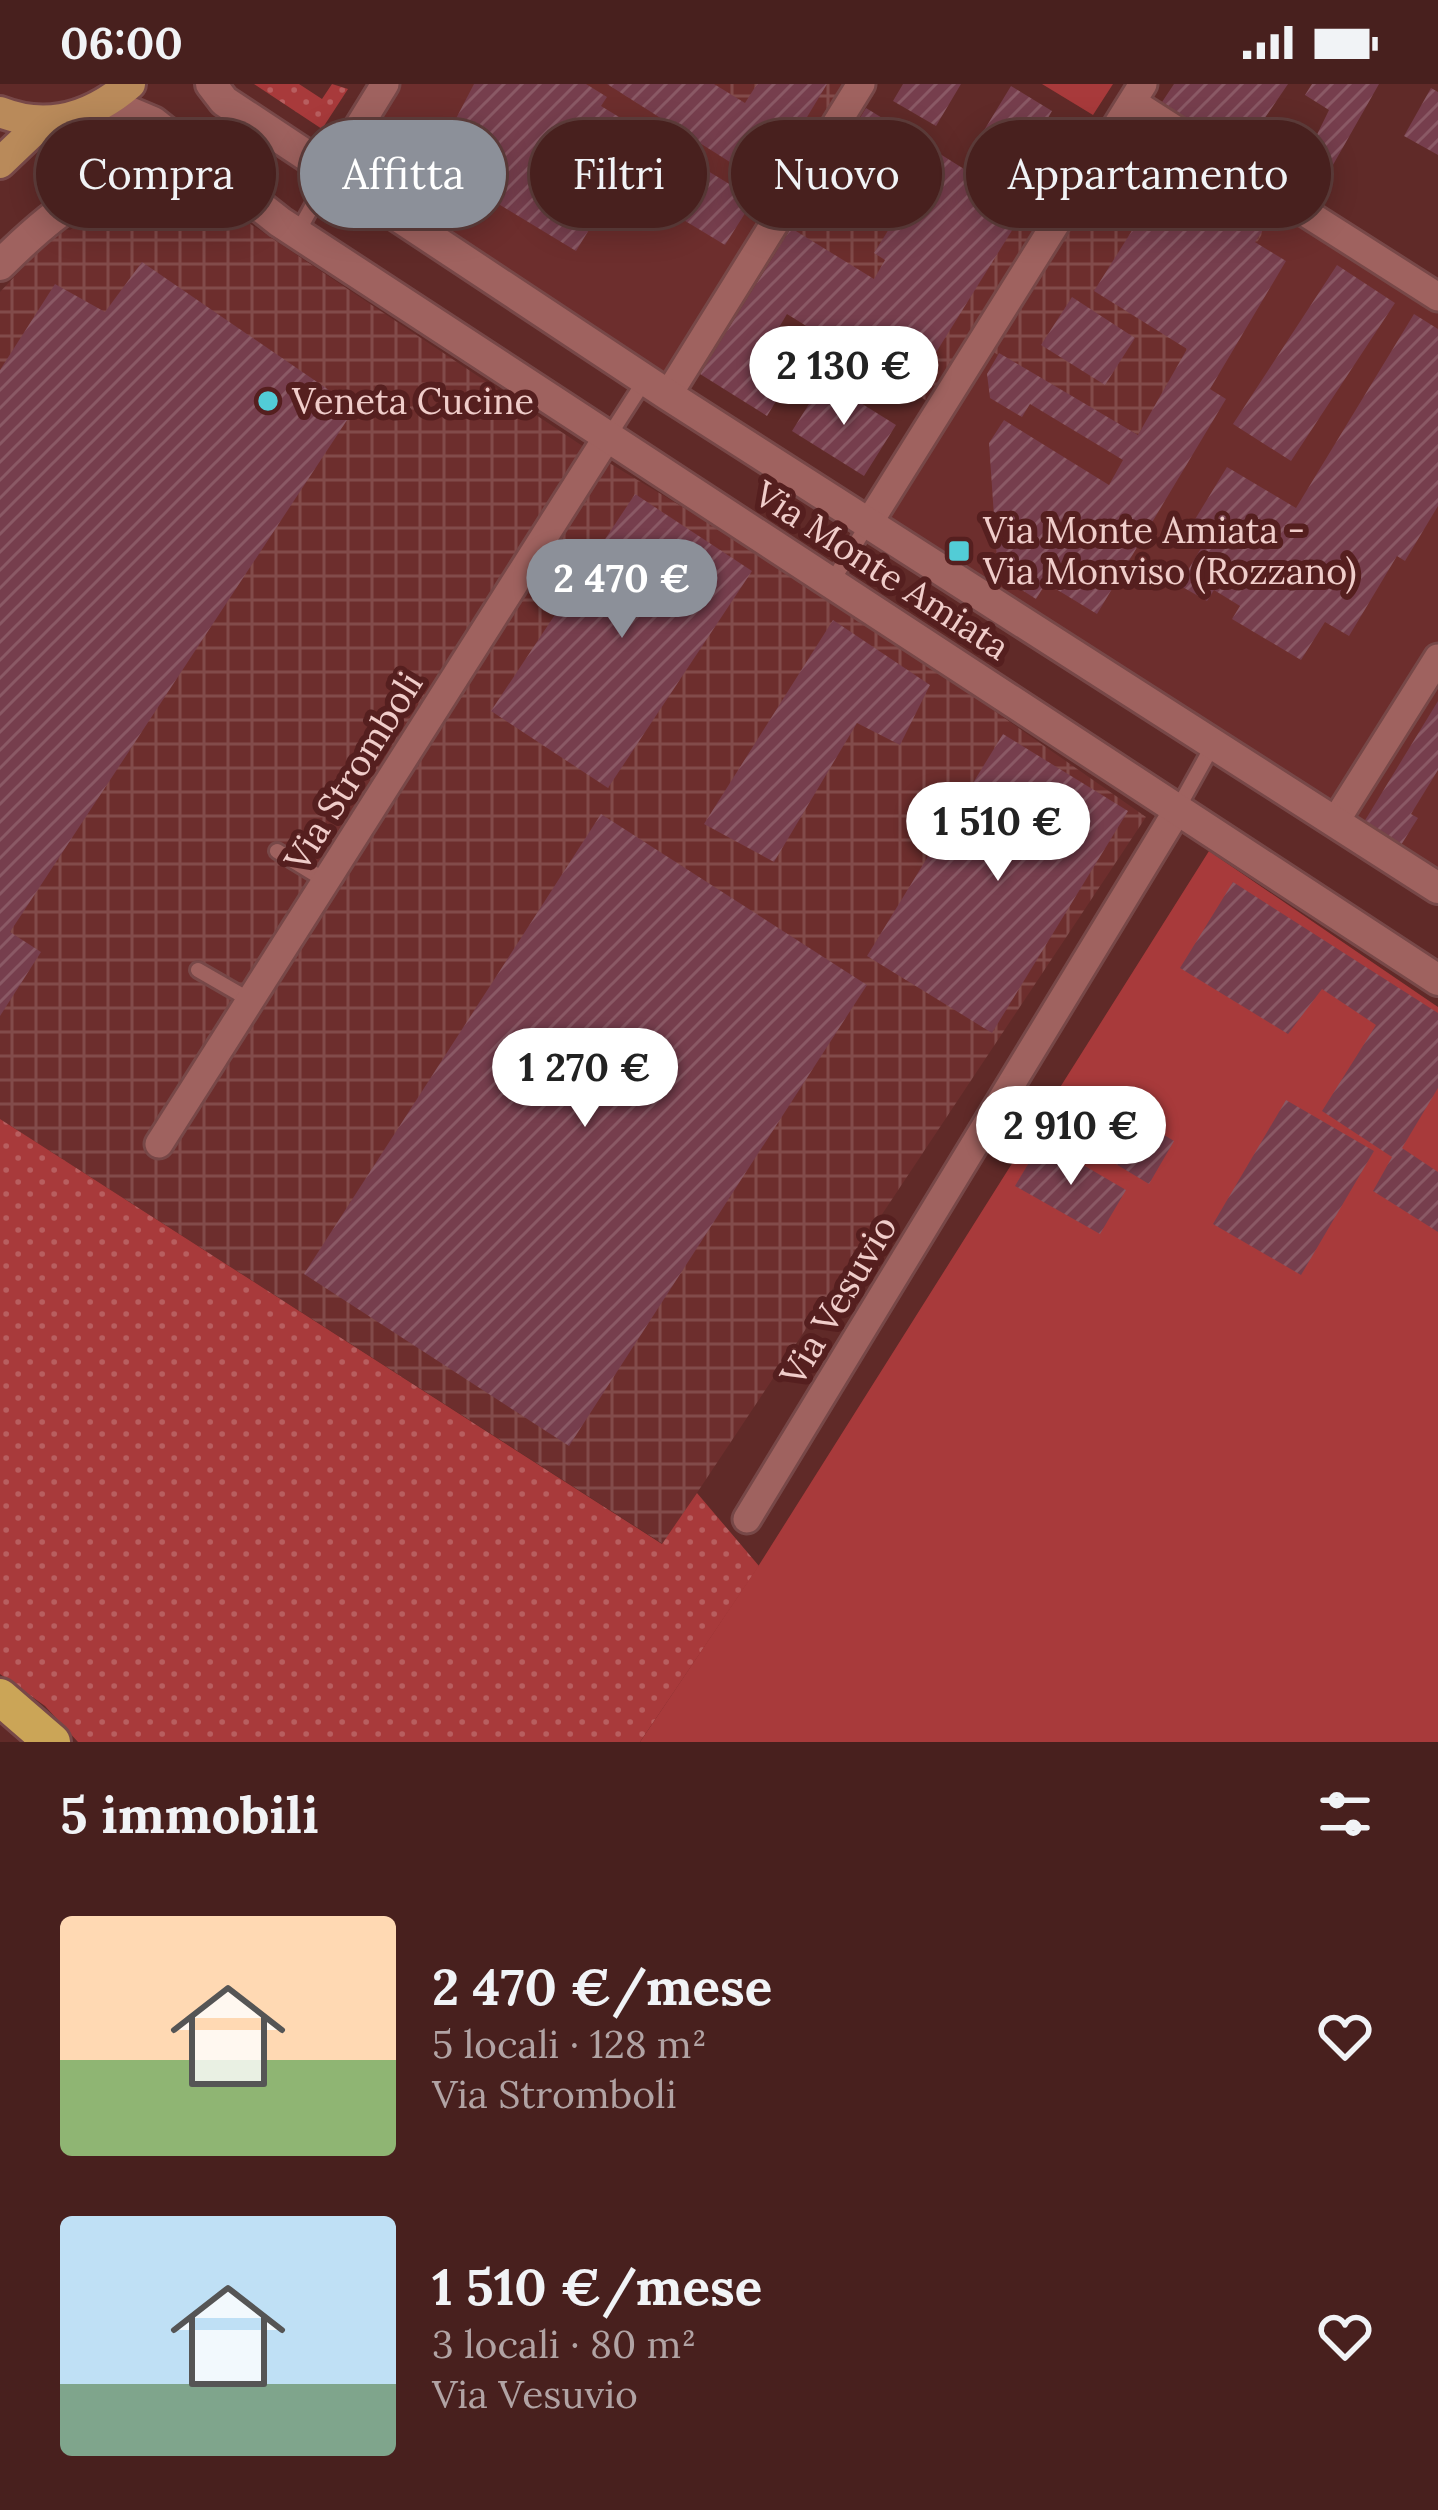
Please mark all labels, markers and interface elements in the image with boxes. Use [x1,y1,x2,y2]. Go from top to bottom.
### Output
text: 06:00 [60,14,183,71]
chip: Compra [36,120,276,228]
chip: Affitta [300,120,506,228]
chip: Filtri [530,120,707,228]
chip: Nuovo [731,120,942,228]
chip: Appartamento [966,120,1331,228]
pin: 2 130 € [733,326,955,428]
text: 2 130 € [776,340,912,390]
place label: Veneta Cucine [291,378,534,424]
marker: Veneta Cucine [255,388,281,414]
street label: Via Monte Amiata [745,470,1018,670]
place label: Via Monte Amiata - Via Monviso (Rozzano) [982,507,1357,594]
marker: Via Monte Amiata - Via Monviso (Rozzano) [946,538,972,564]
pin: 2 470 € [511,539,733,641]
text: 2 470 € [553,553,691,603]
street label: Via Stromboli [273,663,432,880]
pin: 1 510 € [887,782,1109,884]
text: 1 510 € [933,796,1063,846]
pin: 1 270 € [474,1028,696,1130]
text: 1 270 € [519,1042,651,1092]
pin: 2 910 € [960,1086,1182,1188]
text: 2 910 € [1003,1100,1139,1150]
street label: Via Vesuvio [769,1207,907,1394]
icon: filters [1312,1781,1378,1847]
text: 5 immobili [60,1782,319,1847]
text: 2 470 €/mese [432,1954,772,2019]
icon: home [156,1964,300,2108]
icon: heart [1312,2003,1378,2069]
text: 5 locali · 128 m² [432,2019,707,2069]
text: Via Stromboli [432,2069,677,2119]
text: 1 510 €/mese [432,2254,762,2319]
icon: home [156,2264,300,2408]
icon: heart [1312,2303,1378,2369]
text: 3 locali · 80 m² [432,2319,696,2369]
text: Via Vesuvio [432,2369,638,2419]

